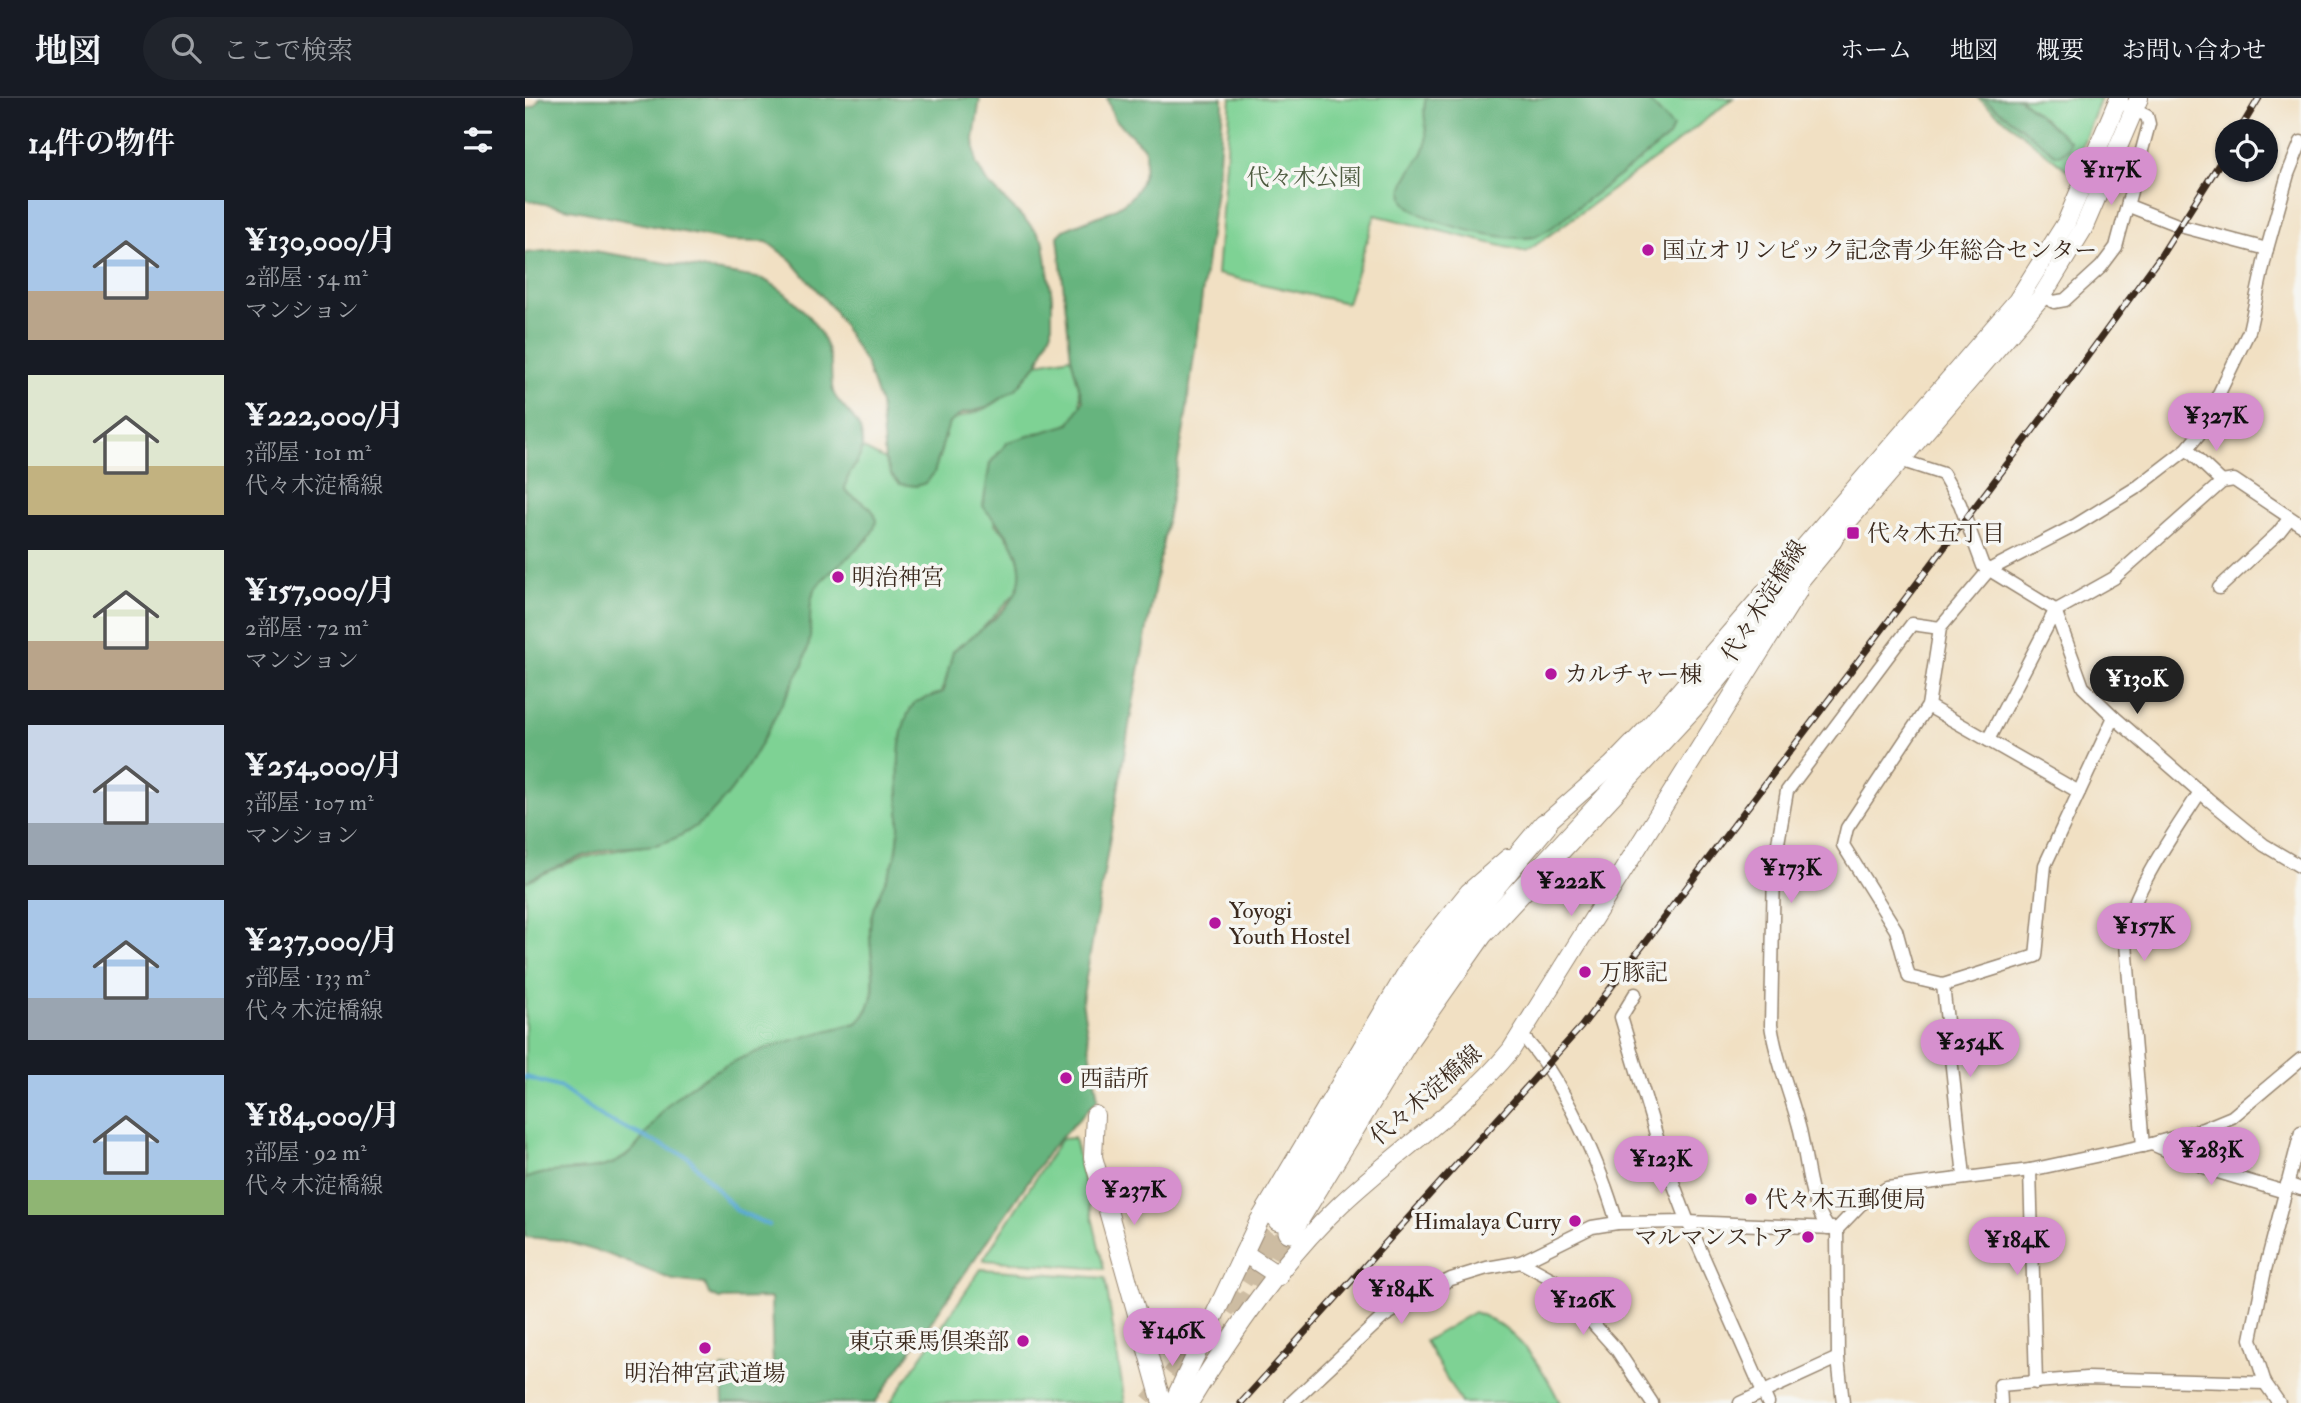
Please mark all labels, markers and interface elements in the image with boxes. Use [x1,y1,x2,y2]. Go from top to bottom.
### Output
search box [143,17,633,80]
icon: search [167,29,205,67]
text: 地図 [35,31,101,72]
text: ここで検索 [223,35,353,67]
text: ホーム [1840,35,1912,66]
text: 地図 [1950,35,1998,66]
text: 概要 [2036,35,2084,66]
text: お問い合わせ [2122,35,2266,66]
map controls [2215,119,2278,182]
button: locate [2215,119,2278,182]
icon: filters [459,121,497,159]
text: 14件の物件 [28,125,175,162]
pin: ¥117K [2062,148,2160,207]
text: ¥117K [2081,155,2141,184]
park label: 代々木公園 [1247,163,1362,192]
text: ¥130,000/月 [245,222,396,259]
icon: home [84,228,168,312]
place label: 国立オリンピック記念青少年総合センター [1662,236,2097,265]
marker: 国立オリンピック記念青少年総合センター [1640,242,1656,258]
text: 2部屋 · 54 m² [245,263,368,292]
text: マンション [245,296,359,325]
pin: ¥327K [2167,394,2265,453]
text: ¥222,000/月 [245,397,404,434]
text: ¥327K [2184,401,2248,430]
icon: home [84,403,168,487]
text: 3部屋 · 101 m² [245,438,371,467]
text: 代々木淀橋線 [245,471,383,500]
place label: 代々木五丁目 [1867,519,2005,548]
marker: 代々木五丁目 [1845,525,1861,541]
street label: 代々木淀橋線 [1715,535,1813,667]
place label: 明治神宮 [852,563,944,592]
marker: 明治神宮 [830,569,846,585]
text: ¥157,000/月 [245,572,396,609]
icon: home [84,578,168,662]
text: 2部屋 · 72 m² [245,613,368,642]
text: マンション [245,646,359,675]
pin: ¥130K [2088,656,2186,716]
place label: カルチャー棟 [1565,660,1702,689]
text: ¥130K [2106,664,2168,693]
marker: カルチャー棟 [1543,666,1559,682]
text: ¥254,000/月 [245,747,403,784]
icon: home [84,753,168,837]
text: 3部屋 · 107 m² [245,788,374,817]
text: マンション [245,821,359,850]
pin: ¥173K [1742,846,1840,905]
text: ¥173K [1761,853,1821,882]
pin: ¥222K [1522,858,1620,918]
text: ¥222K [1537,866,1605,895]
place label: Yoyogi Youth Hostel [1229,896,1350,951]
pin: ¥157K [2095,904,2193,963]
text: ¥157K [2113,911,2175,940]
marker: Yoyogi Youth Hostel [1207,915,1223,931]
text: ¥237,000/月 [245,922,399,959]
icon: home [84,928,168,1012]
place label: 万豚記 [1599,958,1668,987]
text: 5部屋 · 133 m² [245,963,370,992]
marker: 万豚記 [1577,964,1593,980]
text: 代々木淀橋線 [245,996,383,1025]
pin: ¥254K [1921,1020,2019,1079]
text: ¥254K [1937,1027,2003,1056]
street label: 代々木淀橋線 [1364,1039,1488,1151]
place label: 西詰所 [1080,1064,1149,1093]
marker: 西詰所 [1058,1070,1074,1086]
text: ¥184,000/月 [245,1097,400,1134]
icon: home [84,1103,168,1187]
pin: ¥283K [2162,1128,2260,1187]
text: ¥283K [2179,1135,2243,1164]
pin: ¥123K [1612,1136,1710,1196]
text: 3部屋 · 92 m² [245,1138,367,1167]
text: ¥123K [1630,1144,1692,1173]
pin: ¥237K [1085,1168,1183,1227]
text: 代々木淀橋線 [245,1171,383,1200]
text: ¥237K [1102,1175,1166,1204]
place label: 代々木五郵便局 [1765,1185,1926,1214]
marker: 代々木五郵便局 [1743,1191,1759,1207]
place label: Himalaya Curry [1413,1207,1562,1236]
marker: Himalaya Curry [1567,1213,1583,1229]
pin: ¥184K [1968,1218,2066,1277]
place label: マルマンストア [1634,1223,1794,1252]
text: ¥184K [1985,1225,2049,1254]
marker: マルマンストア [1800,1229,1816,1245]
pin: ¥184K [1352,1266,1450,1326]
text: ¥184K [1369,1274,1433,1303]
pin: ¥126K [1534,1278,1632,1337]
text: ¥126K [1551,1285,1615,1314]
pin: ¥146K [1123,1308,1221,1368]
text: ¥146K [1139,1316,1205,1345]
place label: 東京乗馬倶楽部 [848,1327,1009,1356]
marker: 東京乗馬倶楽部 [1015,1333,1031,1349]
marker: 明治神宮武道場 [697,1340,713,1356]
place label: 明治神宮武道場 [625,1359,786,1388]

